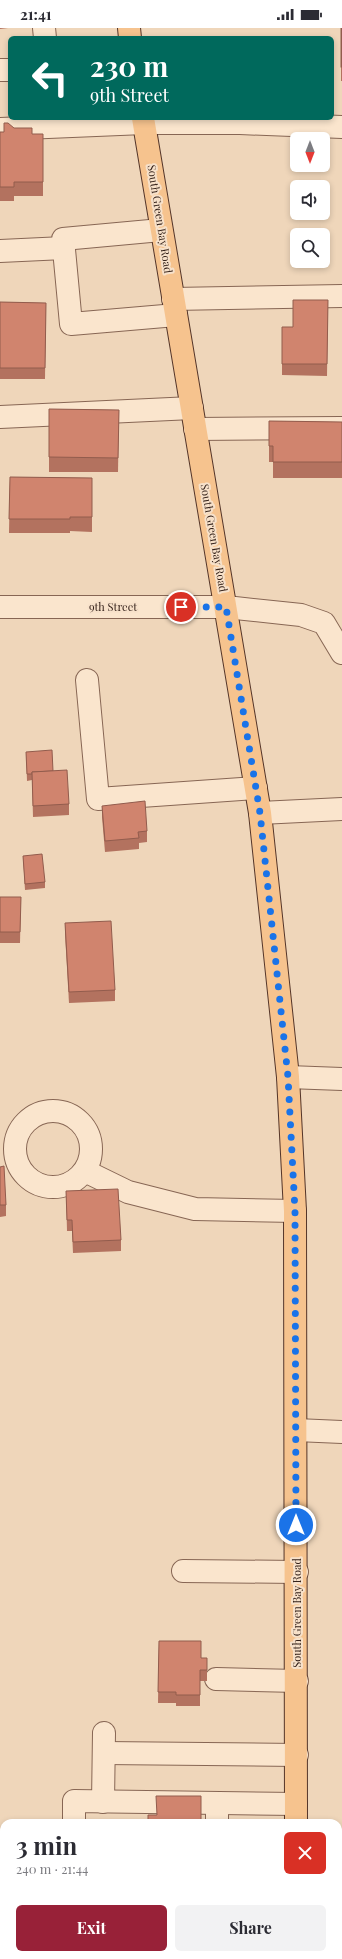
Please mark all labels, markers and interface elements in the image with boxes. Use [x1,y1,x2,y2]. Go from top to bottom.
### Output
text: 21:41 [20,4,52,24]
text: 230 m [90,47,168,84]
icon: left [24,52,76,104]
text: 9th Street [90,83,169,107]
north arrow [290,132,330,172]
map controls [290,132,330,268]
street label: South Green Bay Road [145,164,177,275]
button: sound [290,180,330,220]
button: search [290,228,330,268]
street label: South Green Bay Road [198,483,231,594]
pin [164,590,198,624]
icon: arrive [170,596,192,618]
street label: 9th Street [89,599,137,614]
position arrow [275,1504,317,1546]
street label: South Green Bay Road [289,1558,304,1668]
text: 3 min [16,1829,77,1861]
button: close [284,1832,326,1874]
text: 240 m · 21:44 [16,1860,88,1877]
button: Exit [16,1905,167,1951]
button: Share [175,1905,326,1951]

